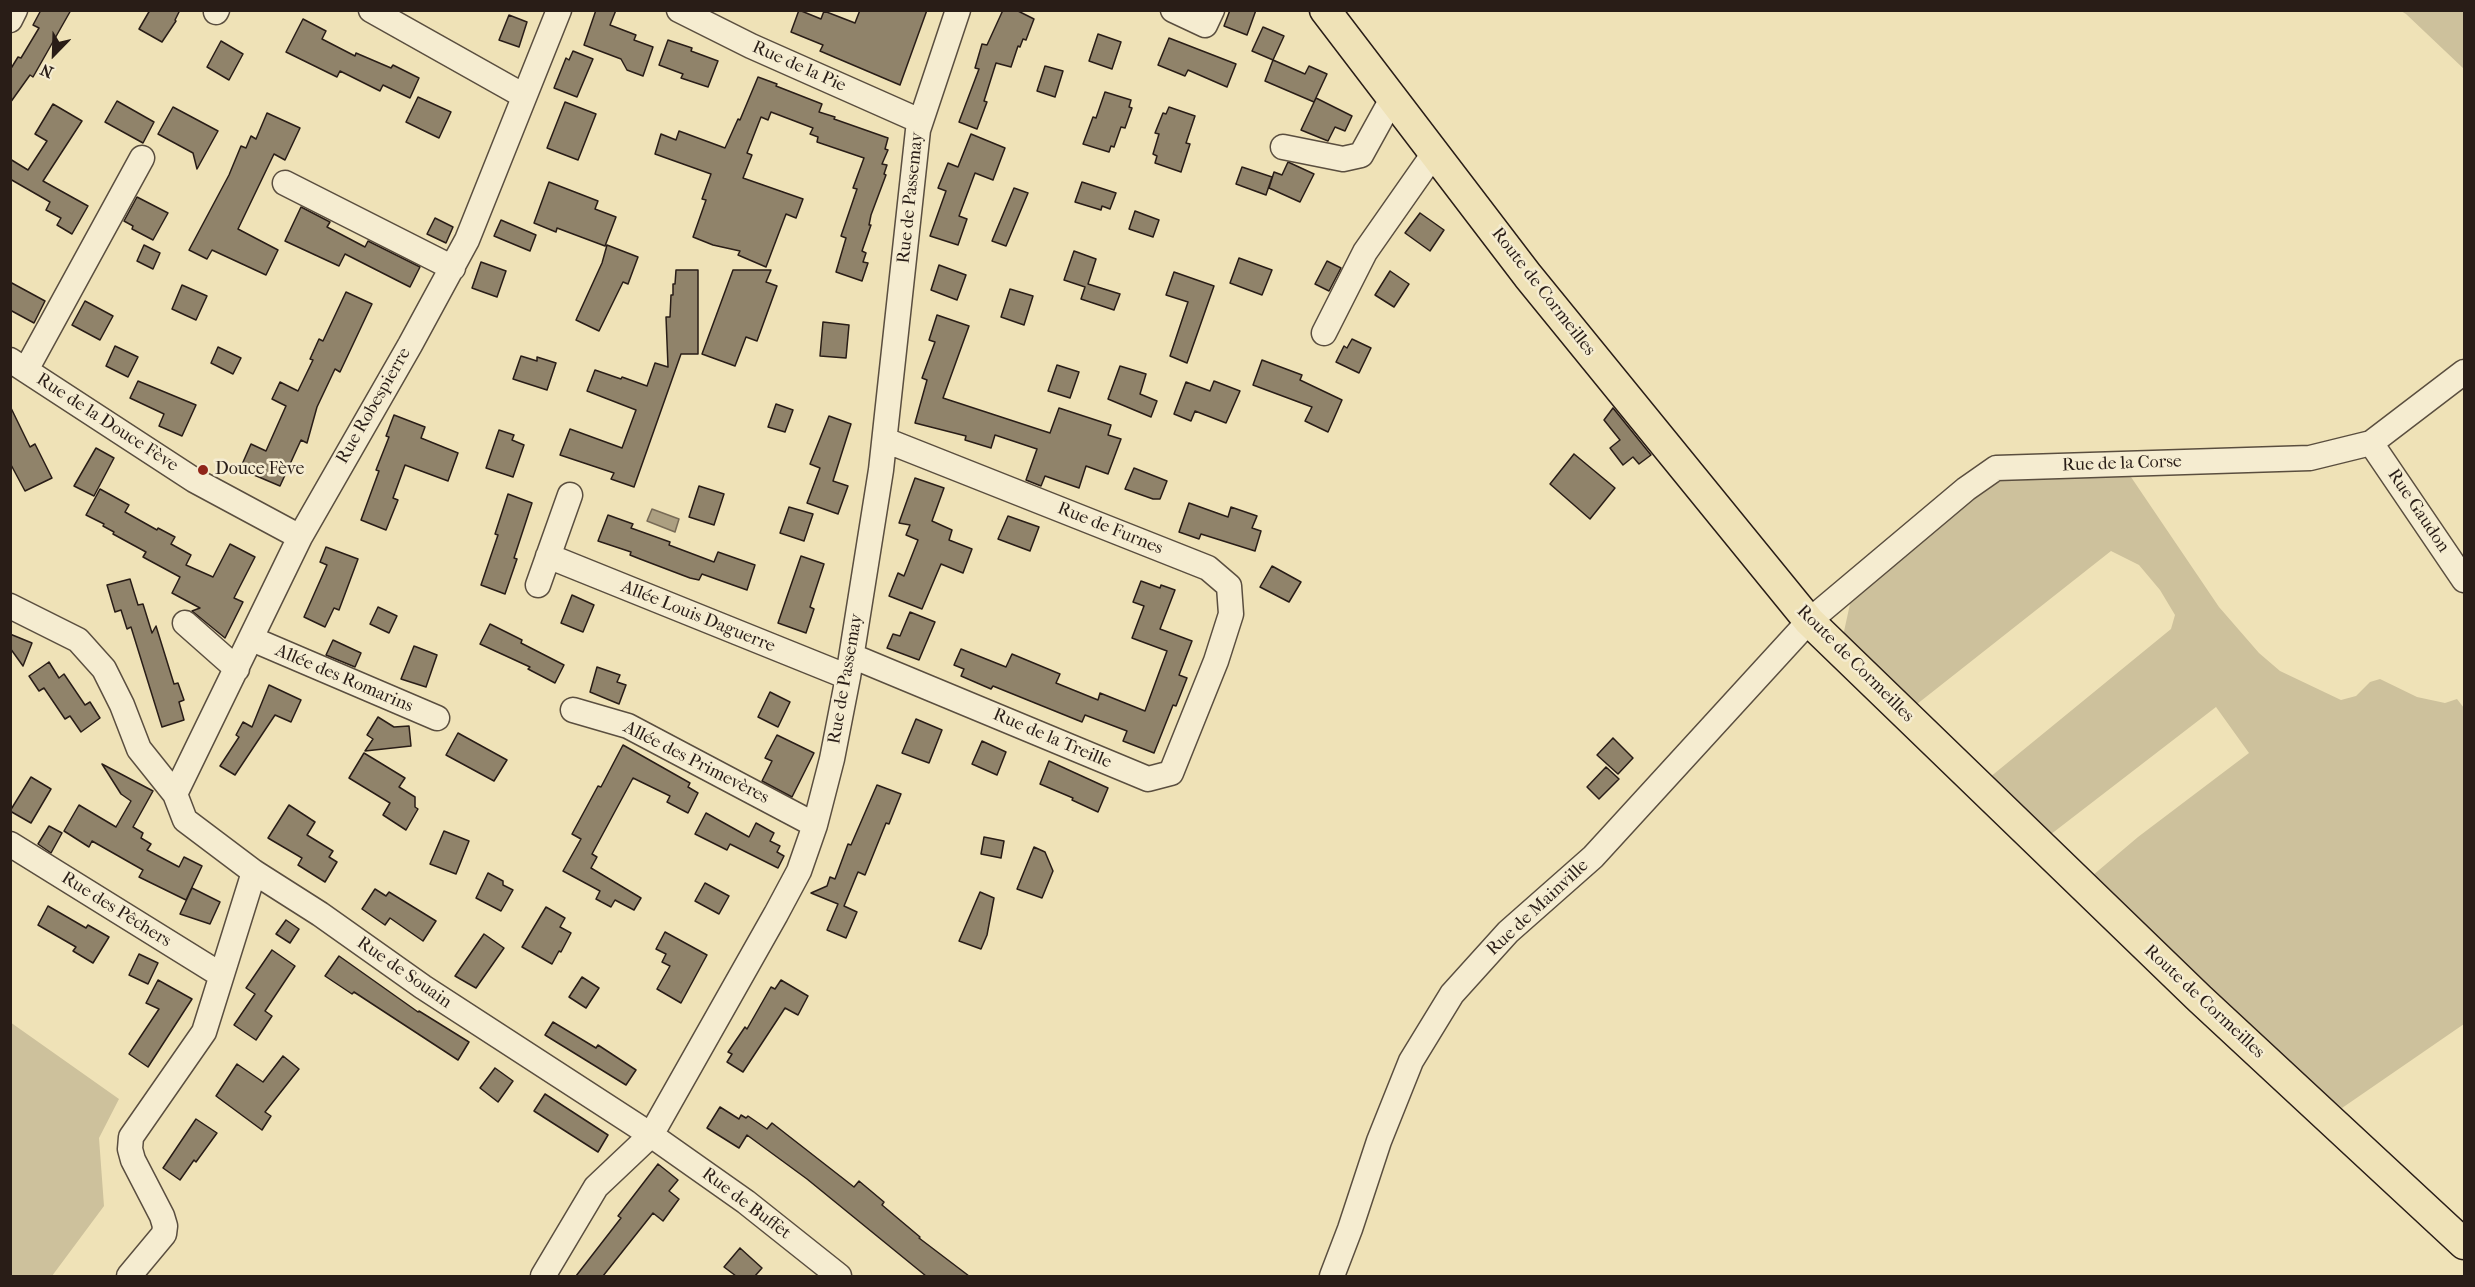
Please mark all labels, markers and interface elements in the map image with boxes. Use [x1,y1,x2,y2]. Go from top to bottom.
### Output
north arrow [24,24,84,84]
street label: Rue de la Pie [749,37,849,97]
text: N [37,60,56,82]
street label: Rue de Passemay [893,131,929,265]
street label: Route de Cormeilles [1486,224,1600,360]
street label: Rue Robespierre [332,344,416,468]
street label: Rue de la Douce Fève [32,369,182,477]
street label: Rue de la Corse [2062,451,2182,477]
place label: Douce Fève [215,459,304,481]
marker: Douce Fève [196,463,210,477]
street label: Rue Gaudon [2382,465,2454,557]
street label: Rue de Furnes [1054,498,1166,560]
street label: Allée Louis Daguerre [618,576,778,658]
street label: Route de Cormeilles [1792,601,1918,727]
street label: Rue de Passemay [824,612,868,746]
street label: Allée des Romarins [272,640,416,718]
street label: Rue de la Treille [989,704,1115,774]
street label: Allée des Primevères [620,717,772,809]
street label: Rue de Mainville [1483,855,1593,961]
street label: Rue des Pêchers [57,868,175,952]
street label: Rue de Souain [352,932,456,1014]
street label: Route de Cormeilles [2139,941,2269,1063]
street label: Rue de Buffet [697,1163,795,1245]

